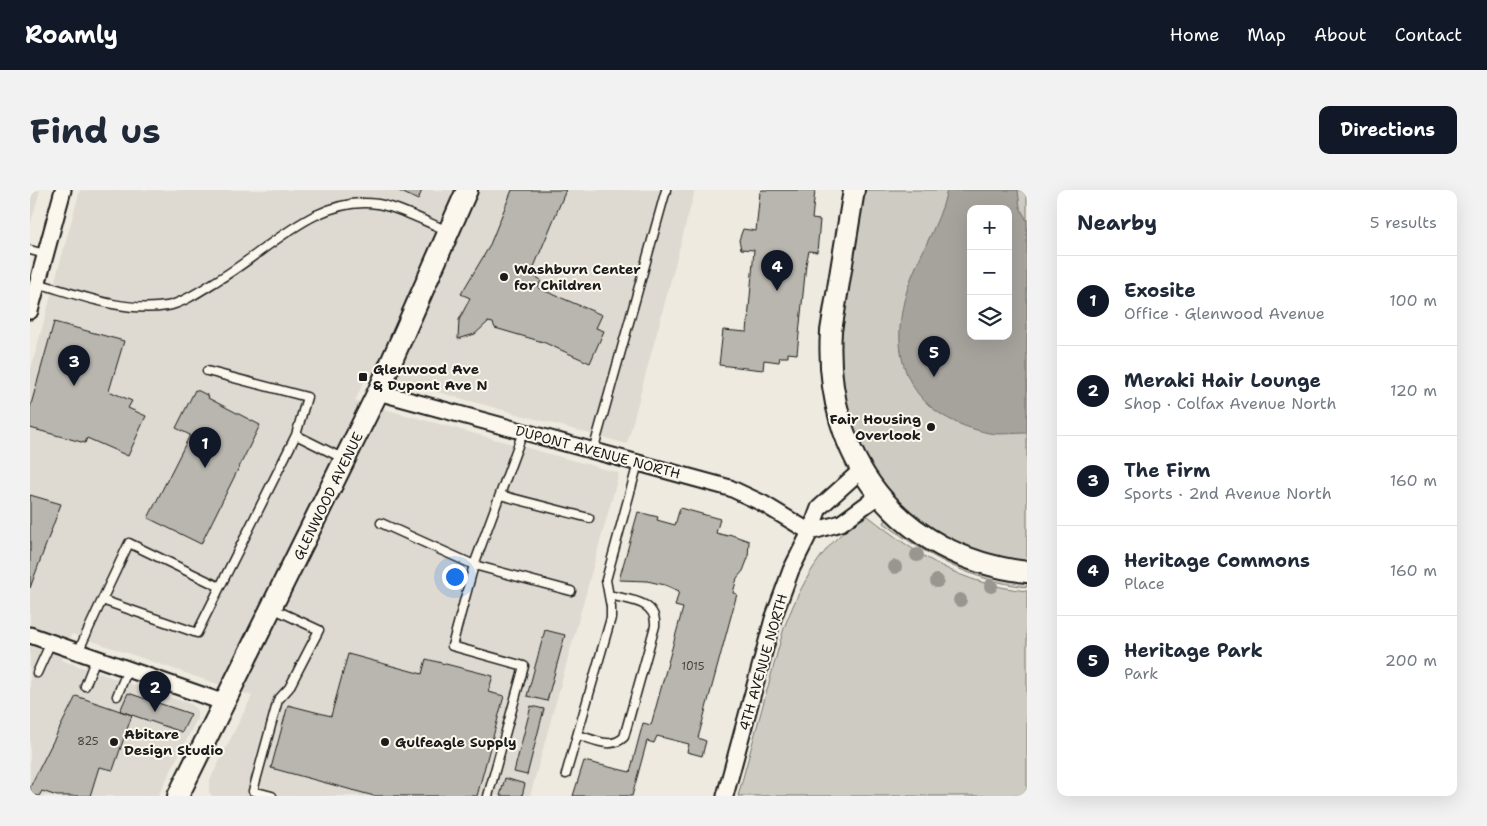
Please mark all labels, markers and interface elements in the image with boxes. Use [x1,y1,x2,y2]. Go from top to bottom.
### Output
text: Roamly [25,19,118,51]
text: Home [1170,23,1219,47]
text: Map [1247,23,1286,47]
text: About [1314,23,1367,47]
text: Contact [1395,23,1462,47]
button: Directions [1319,106,1457,154]
text: Find us [30,107,161,154]
map controls [967,205,1012,340]
button: + [967,205,1012,250]
text: Nearby [1077,209,1157,237]
text: 5 results [1370,212,1437,233]
pin: 4 [761,250,793,291]
button: − [967,250,1012,295]
place label: Washburn Center for Children [514,260,641,294]
marker: Washburn Center for Children [498,271,510,283]
text: Exosite [1124,278,1196,303]
text: 1 [1089,290,1097,311]
text: 100 m [1389,290,1437,311]
button: layers [967,295,1012,340]
text: Office · Glenwood Avenue [1124,303,1325,324]
pin: 5 [918,336,950,377]
pin: 3 [58,345,90,386]
place label: Glenwood Ave & Dupont Ave N [373,360,488,394]
text: Meraki Hair Lounge [1124,368,1321,393]
marker: Glenwood Ave & Dupont Ave N [357,371,369,383]
text: 2 [1087,380,1099,401]
text: 120 m [1390,380,1437,401]
text: Shop · Colfax Avenue North [1124,393,1337,414]
place label: Fair Housing Overlook [829,410,921,444]
street label: DUPONT AVENUE NORTH [513,421,683,483]
marker: Fair Housing Overlook [925,421,937,433]
pin: 1 [189,427,221,468]
street label: GLENWOOD AVENUE [289,429,367,563]
text: The Firm [1124,458,1210,483]
text: 3 [1087,470,1099,491]
text: 160 m [1390,470,1437,491]
text: Sports · 2nd Avenue North [1124,483,1332,504]
text: Heritage Commons [1124,548,1310,573]
text: 4 [1087,560,1099,581]
text: 160 m [1390,560,1437,581]
your location [442,564,468,590]
text: Place [1124,573,1165,594]
street label: 4TH AVENUE NORTH [735,591,791,733]
text: Heritage Park [1124,638,1263,663]
text: 5 [1088,650,1098,671]
text: 200 m [1385,650,1437,671]
house number: 1015 [682,659,705,674]
text: Park [1124,663,1158,684]
pin: 2 [139,671,171,712]
place label: Abitare Design Studio [124,725,223,759]
place label: Gulfeagle Supply [395,733,517,751]
house number: 825 [77,734,99,749]
marker: Abitare Design Studio [108,736,120,748]
marker: Gulfeagle Supply [379,736,391,748]

